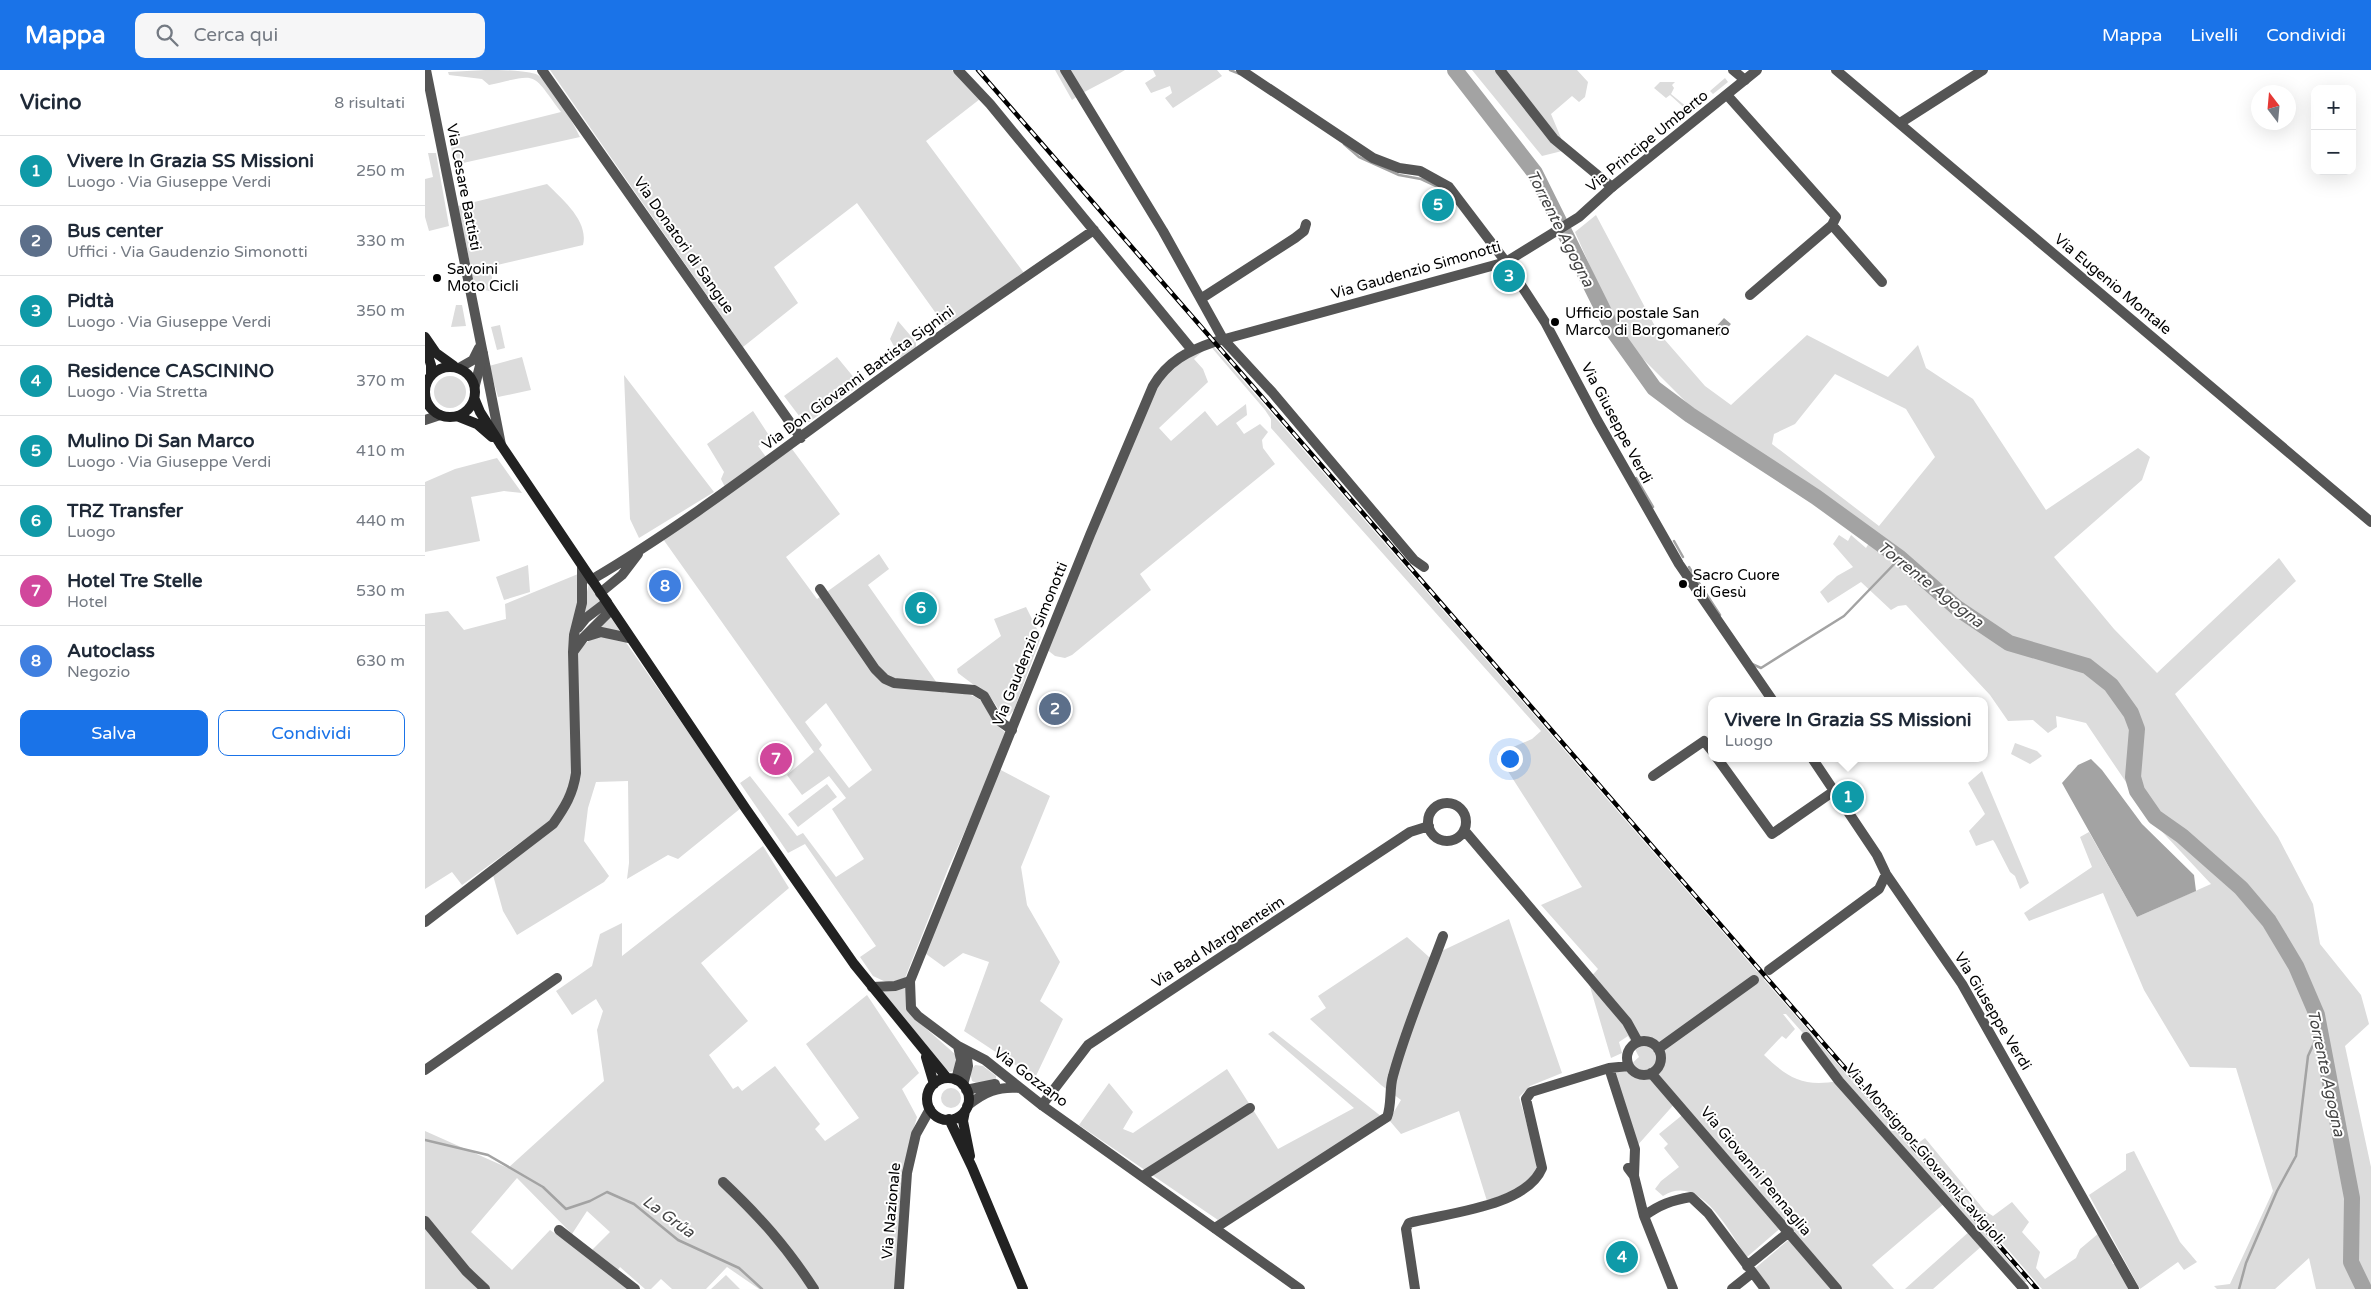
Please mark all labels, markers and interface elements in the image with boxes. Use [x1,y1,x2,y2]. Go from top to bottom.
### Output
search box [135,13,485,58]
text: Mappa [25,21,105,50]
icon: search [153,21,181,49]
text: Cerca qui [193,24,278,46]
text: Mappa [2102,24,2162,46]
text: Livelli [2190,24,2238,46]
text: Condividi [2266,24,2346,46]
north arrow [2251,85,2296,130]
map controls [2311,85,2356,175]
button: + [2311,85,2356,130]
street label: Via Principe Umberto [1582,86,1712,196]
text: Vicino [20,90,82,115]
text: 8 risultati [334,93,405,113]
street label: Via Cesare Battisti [443,122,485,252]
button: − [2311,130,2356,175]
text: Vivere In Grazia SS Missioni [67,150,314,172]
text: 1 [31,161,41,181]
text: 250 m [356,161,405,181]
water label: Torrente Agogna [1522,167,1599,291]
text: Luogo · Via Giuseppe Verdi [67,172,271,192]
street label: Via Donatori di Sangue [630,173,738,317]
pin: 5 [1422,186,1454,224]
text: Bus center [67,220,163,242]
street label: Via Eugenio Montale [2051,230,2175,338]
text: 2 [31,231,41,251]
text: 330 m [356,231,405,251]
street label: Via Gaudenzio Simonotti [1329,237,1503,303]
text: Uffici · Via Gaudenzio Simonotti [67,242,308,262]
pin: 3 [1493,257,1525,295]
place label: Savoini Moto Cicli [447,260,519,295]
marker: Savoini Moto Cicli [431,272,443,284]
text: Pidtà [67,290,114,312]
text: 3 [31,301,41,321]
text: 350 m [356,301,405,321]
street label: Via Don Giovanni Battista Signini [759,302,957,454]
place label: Ufficio postale San Marco di Borgomanero [1565,304,1730,339]
text: Luogo · Via Giuseppe Verdi [67,312,271,332]
marker: Ufficio postale San Marco di Borgomanero [1549,316,1561,328]
street label: Via Giuseppe Verdi [1578,359,1656,487]
text: Residence CASCININO [67,360,274,382]
text: 4 [31,371,41,391]
text: 370 m [356,371,405,391]
text: Luogo · Via Stretta [67,382,208,402]
text: Mulino Di San Marco [67,430,254,452]
text: 5 [31,441,41,461]
text: 410 m [356,441,405,461]
text: Luogo · Via Giuseppe Verdi [67,452,271,472]
text: TRZ Transfer [67,500,183,522]
text: 6 [31,511,41,531]
text: 440 m [356,511,405,531]
text: Luogo [67,522,116,542]
water label: Torrente Agogna [1874,537,1988,633]
street label: Via Gaudenzio Simonotti [989,559,1071,729]
place label: Sacro Cuore di Gesù [1693,566,1780,601]
pin: 8 [649,567,681,605]
text: Hotel Tre Stelle [67,570,203,592]
marker: Sacro Cuore di Gesù [1677,578,1689,590]
text: 7 [31,581,41,601]
text: 530 m [356,581,405,601]
pin: 6 [905,589,937,627]
text: Hotel [67,592,108,612]
text: Autoclass [67,640,155,662]
text: 8 [31,651,41,671]
text: 630 m [356,651,405,671]
text: Negozio [67,662,130,682]
pin: 2 [1039,690,1071,728]
popup [1708,697,1988,762]
text: Vivere In Grazia SS Missioni [1724,709,1972,731]
button: Salva [20,710,208,756]
button: Condividi [218,710,405,756]
text: Luogo [1724,731,1773,751]
pin: 7 [760,740,792,778]
your location [1497,746,1523,772]
pin: 1 [1832,778,1864,816]
street label: Via Bad Marghenteim [1148,892,1288,992]
street label: Via Giuseppe Verdi [1951,949,2035,1073]
water label: Torrente Agogna [2303,1008,2349,1139]
street label: Via Gozzano [990,1043,1072,1111]
street label: Via Monsignor Giovanni Cavigioli [1842,1060,2008,1248]
street label: Via Giovanni Pennaglia [1697,1103,1815,1239]
street label: Via Nazionale [878,1162,904,1260]
water label: La Grűa [639,1191,699,1243]
pin: 4 [1606,1238,1638,1276]

